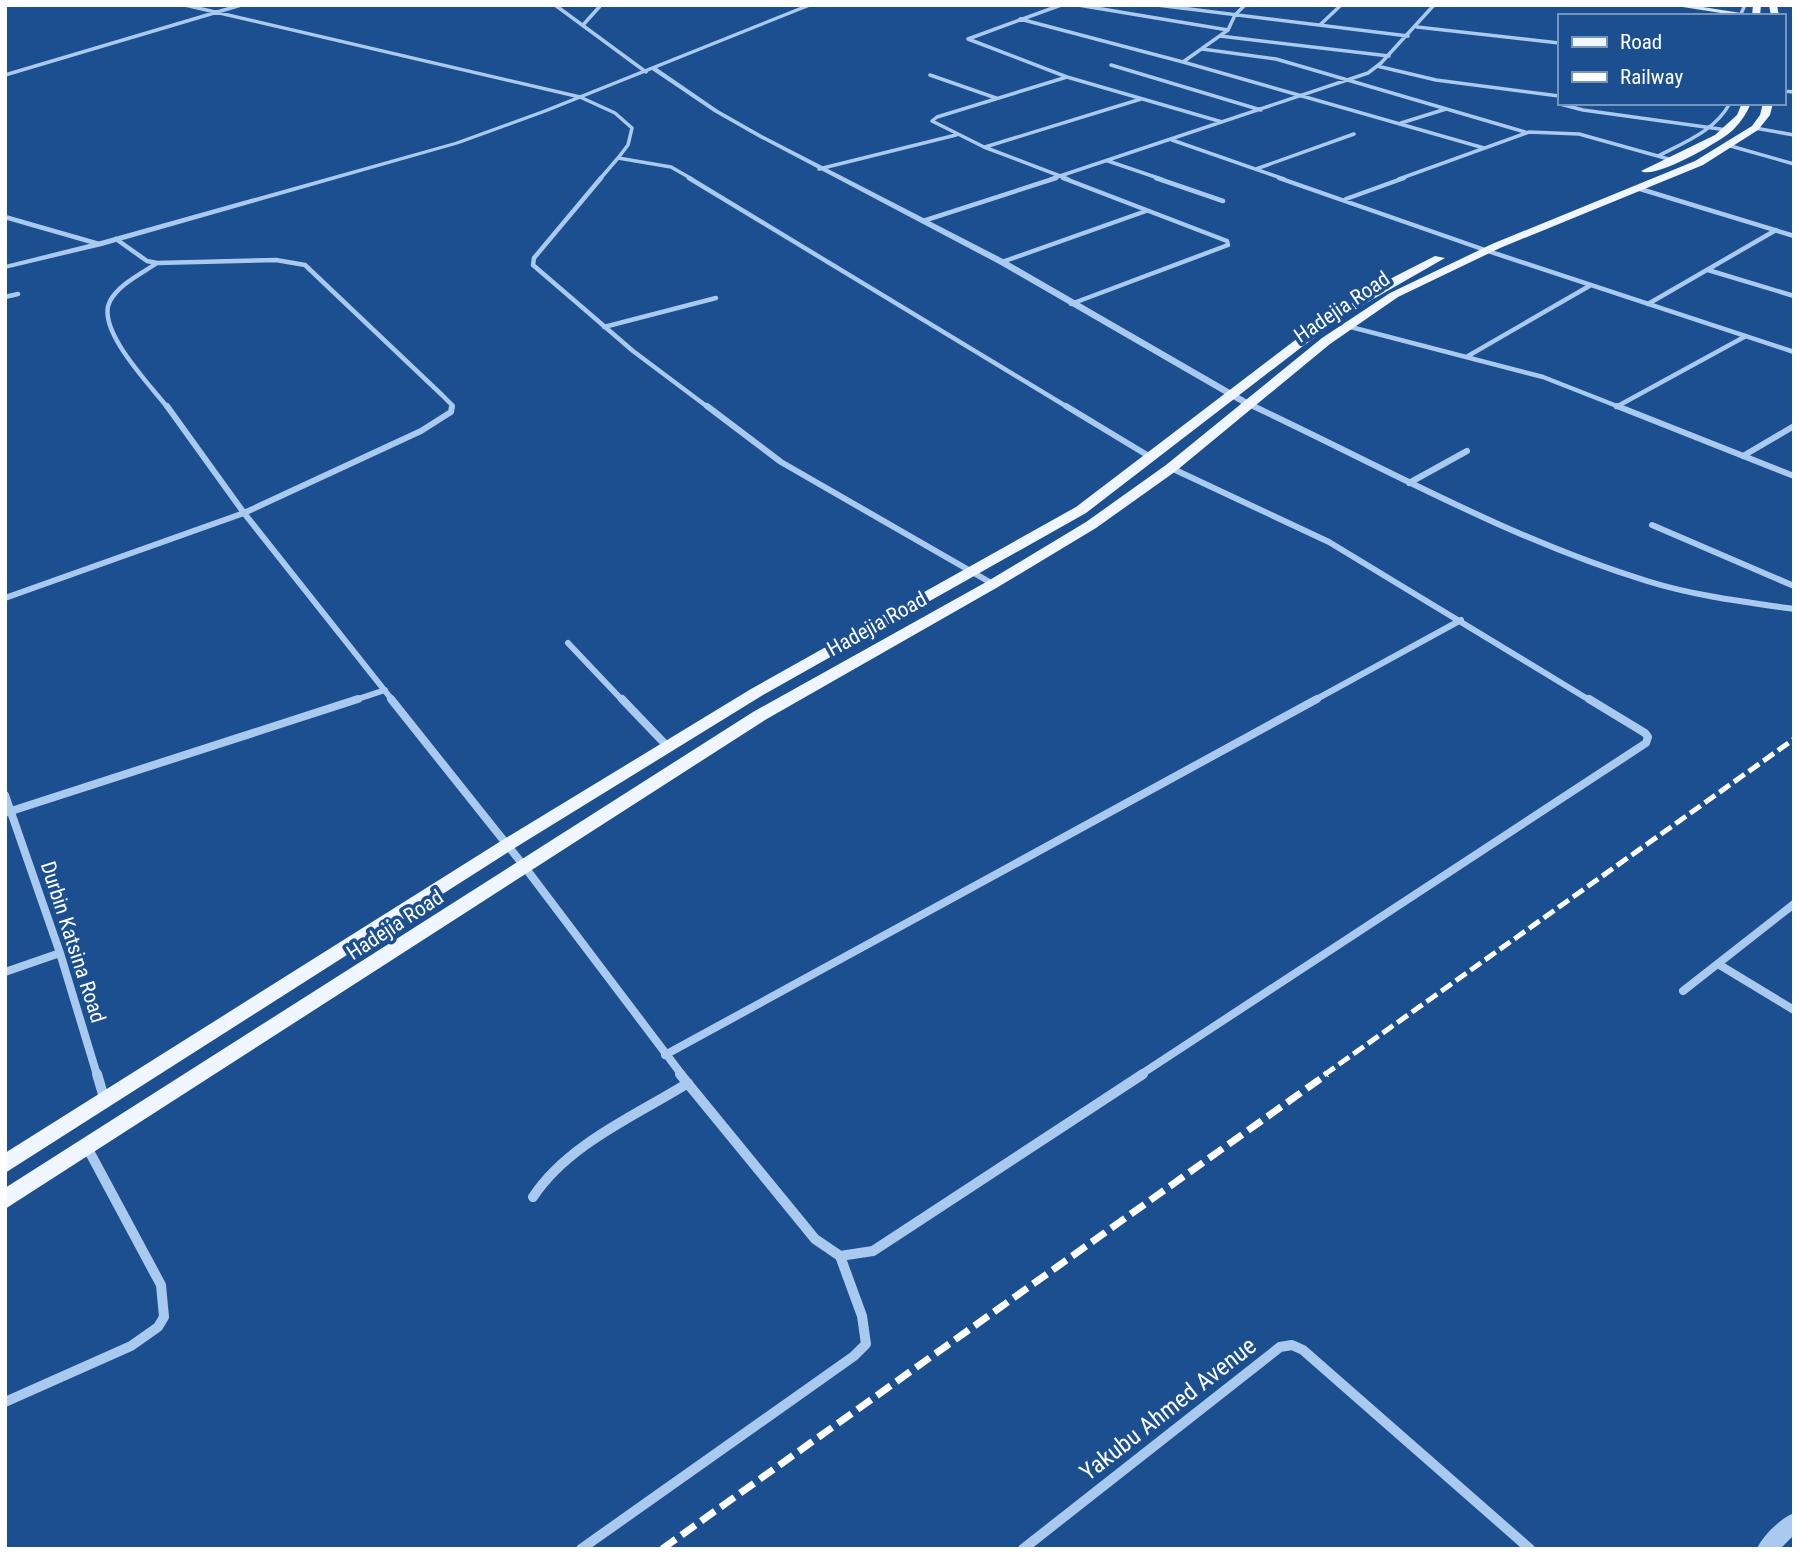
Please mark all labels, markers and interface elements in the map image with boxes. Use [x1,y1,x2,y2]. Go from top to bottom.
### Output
legend [1558,14,1785,105]
text: Road [1620,30,1662,54]
text: Railway [1620,65,1683,89]
street label: Hadejia Road [1290,266,1394,348]
street label: Hadejia Road [823,587,931,661]
street label: Durbin Katsina Road [36,858,110,1026]
street label: Hadejia Road [342,885,448,965]
street label: Yakubu Ahmed Avenue [1074,1332,1262,1486]

